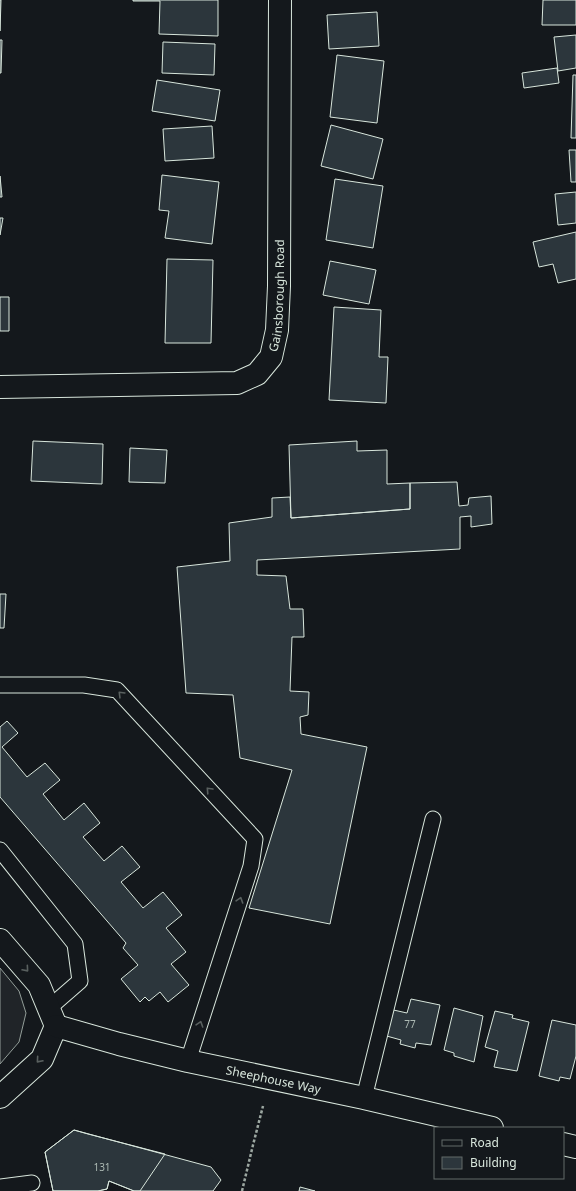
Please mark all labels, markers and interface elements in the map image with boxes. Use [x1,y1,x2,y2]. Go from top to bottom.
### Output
street label: Gainsborough Road [264,239,288,353]
one-way arrow [118,692,126,699]
one-way arrow [206,787,214,795]
one-way arrow [235,897,244,904]
one-way arrow [21,964,28,972]
house number: 77 [404,1017,416,1031]
one-way arrow [195,1020,204,1027]
one-way arrow [37,1055,44,1063]
street label: Sheephouse Way [225,1061,323,1097]
legend [434,1127,564,1179]
text: Road [470,1134,499,1151]
text: Building [470,1154,517,1171]
house number: 131 [93,1160,111,1174]

